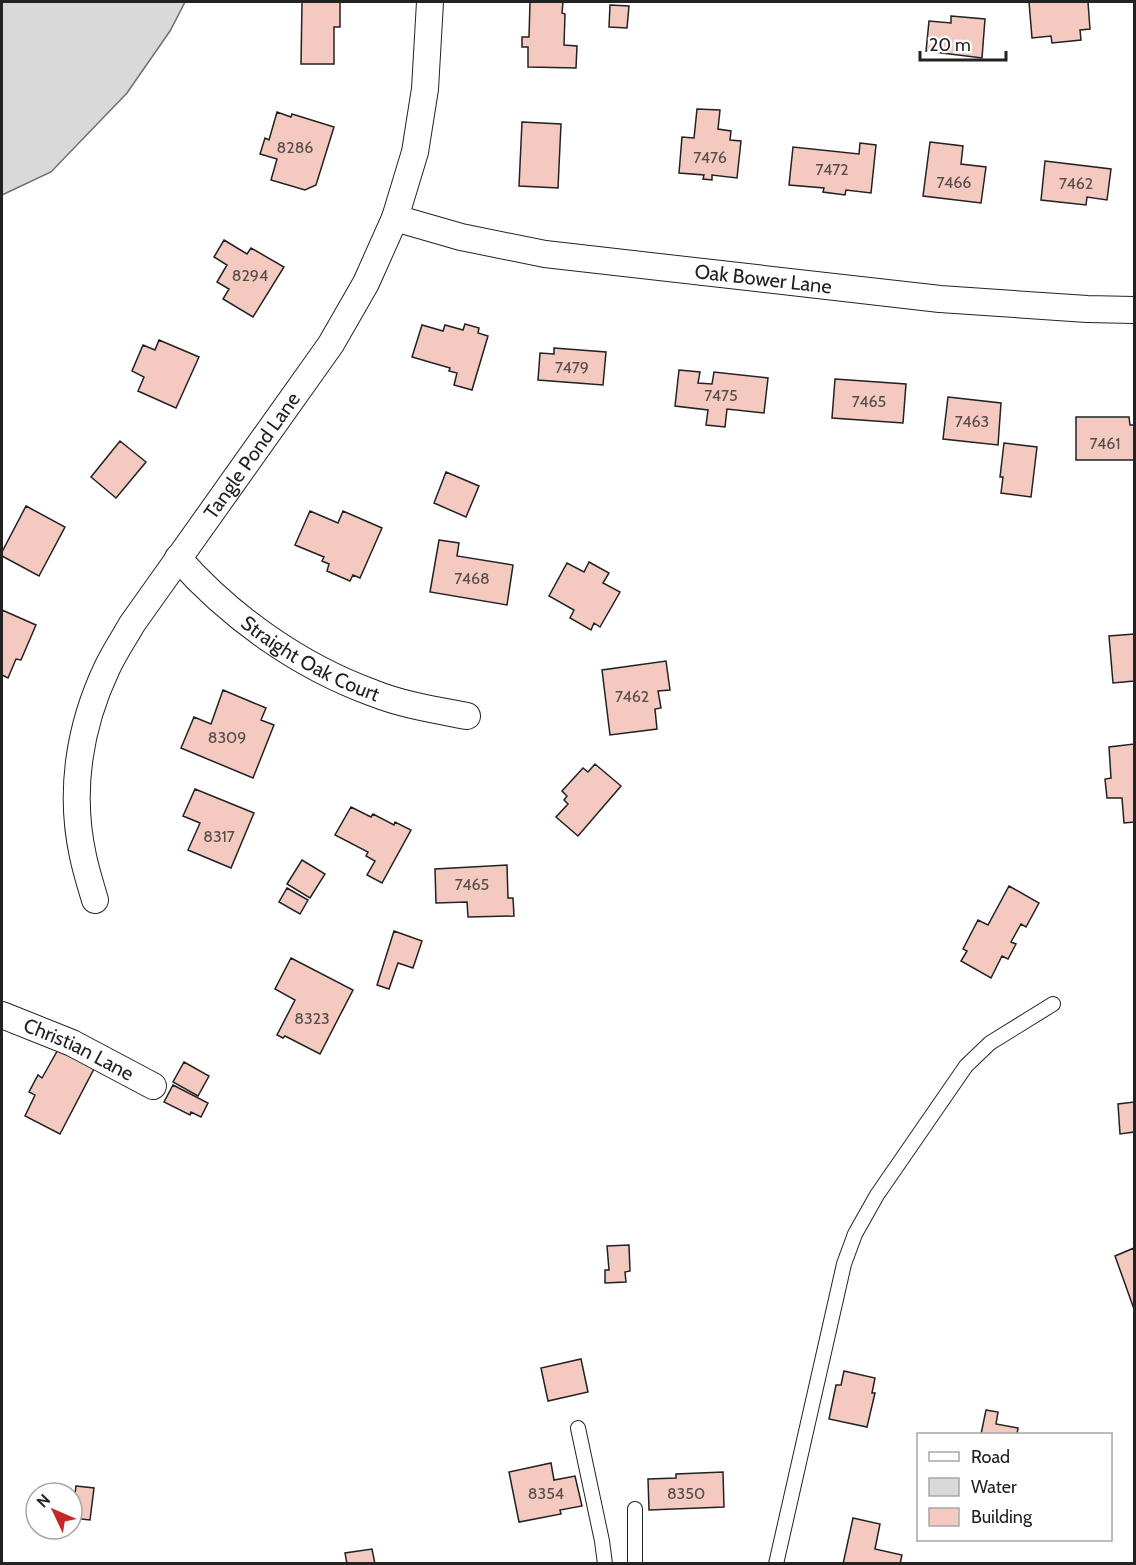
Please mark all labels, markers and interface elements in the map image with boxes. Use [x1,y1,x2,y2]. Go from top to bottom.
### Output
scale bar [920,24,1006,62]
text: 20 m [929,34,971,56]
house number: 8286 [277,138,313,157]
house number: 7476 [693,148,727,167]
house number: 7472 [815,160,849,179]
house number: 7466 [937,173,971,192]
house number: 7462 [1059,174,1093,193]
street label: Oak Bower Lane [693,259,833,299]
house number: 8294 [232,266,268,285]
house number: 7479 [555,358,589,377]
house number: 7475 [704,386,738,405]
street label: Tangle Pond Lane [199,388,305,523]
house number: 7465 [852,392,886,411]
house number: 7463 [955,412,989,431]
house number: 7461 [1090,434,1120,453]
house number: 7468 [454,569,490,588]
street label: Straight Oak Court [236,611,383,706]
house number: 7462 [615,687,649,706]
house number: 8309 [208,728,246,747]
house number: 8317 [203,827,235,846]
house number: 7465 [455,875,489,894]
house number: 8323 [294,1009,330,1028]
street label: Christian Lane [20,1013,138,1086]
legend [917,1433,1112,1541]
text: Road [971,1446,1010,1468]
text: Water [971,1476,1017,1498]
north arrow [24,1481,84,1541]
house number: 8354 [528,1484,564,1503]
house number: 8350 [667,1484,705,1503]
text: N [33,1490,54,1512]
text: Building [971,1506,1033,1528]

